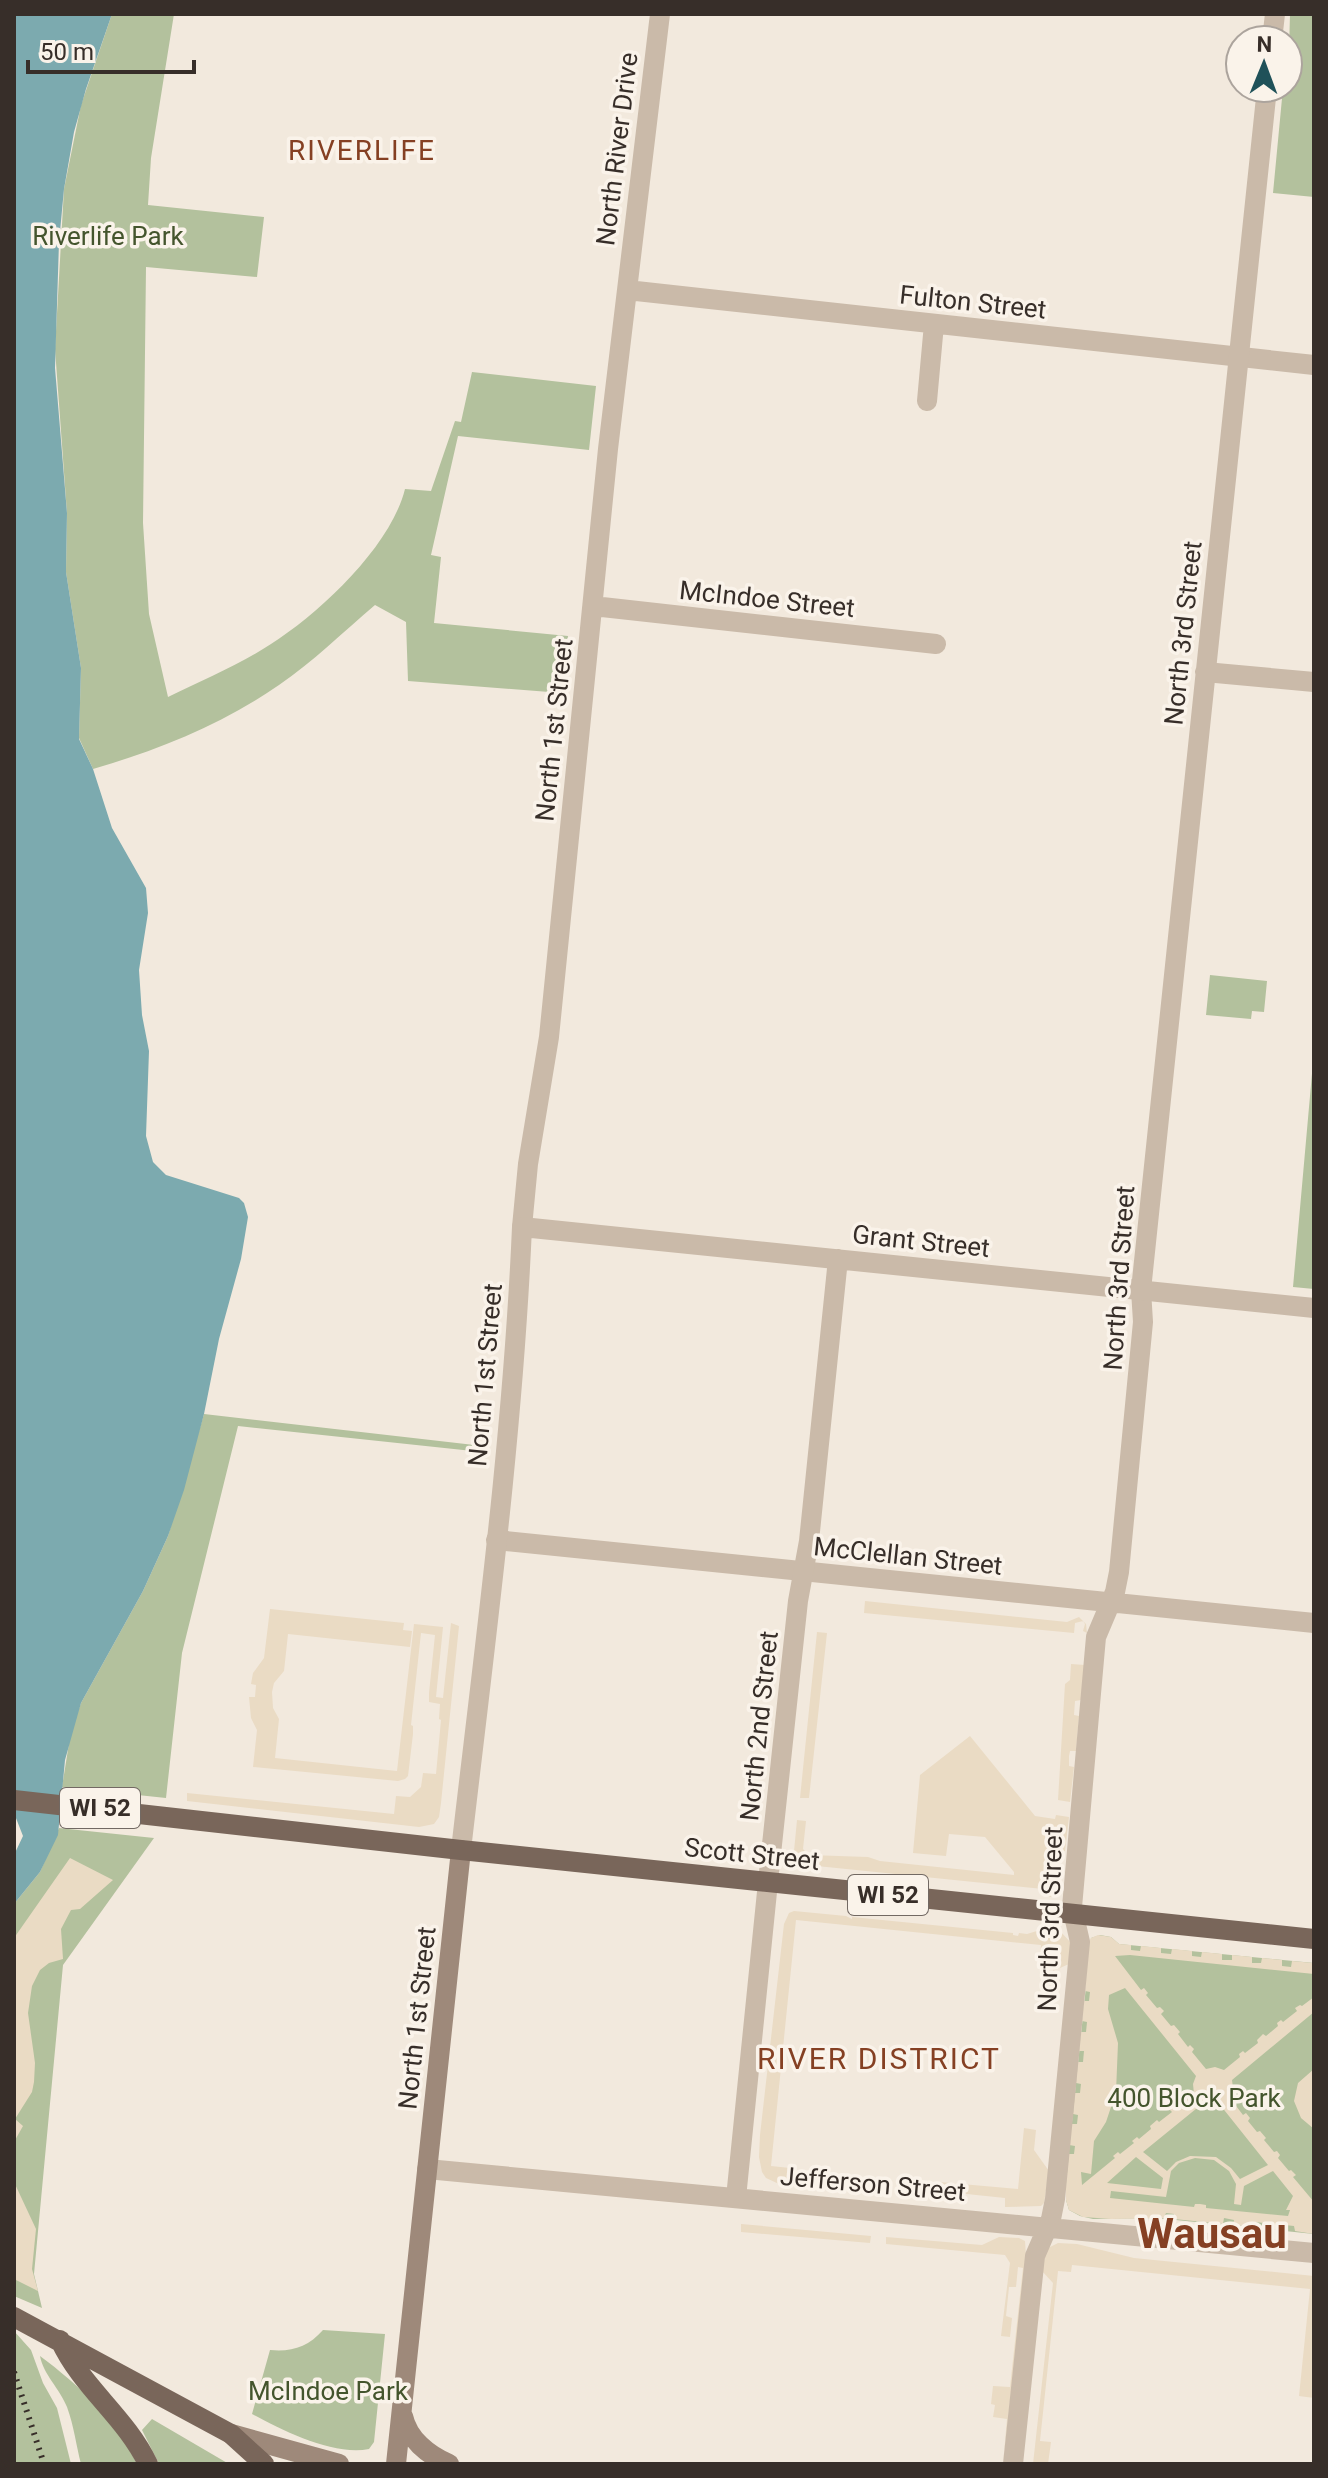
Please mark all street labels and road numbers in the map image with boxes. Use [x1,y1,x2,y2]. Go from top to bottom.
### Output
street label: North River Drive [590,51,644,247]
street label: Fulton Street [898,279,1048,325]
street label: North 3rd Street [1158,539,1208,727]
street label: McIndoe Street [678,575,856,623]
street label: North 1st Street [529,637,579,823]
street label: North 3rd Street [1098,1185,1140,1371]
street label: Grant Street [851,1219,991,1263]
street label: North 1st Street [462,1282,508,1468]
street label: McClellan Street [812,1531,1004,1581]
street label: North 2nd Street [734,1630,784,1822]
road number: WI 52 [60,1788,140,1828]
street label: North 3rd Street [1032,1826,1068,2012]
street label: Scott Street [683,1832,821,1876]
road number: WI 52 [848,1875,928,1915]
street label: North 1st Street [392,1925,442,2111]
street label: Jefferson Street [779,2161,967,2207]

